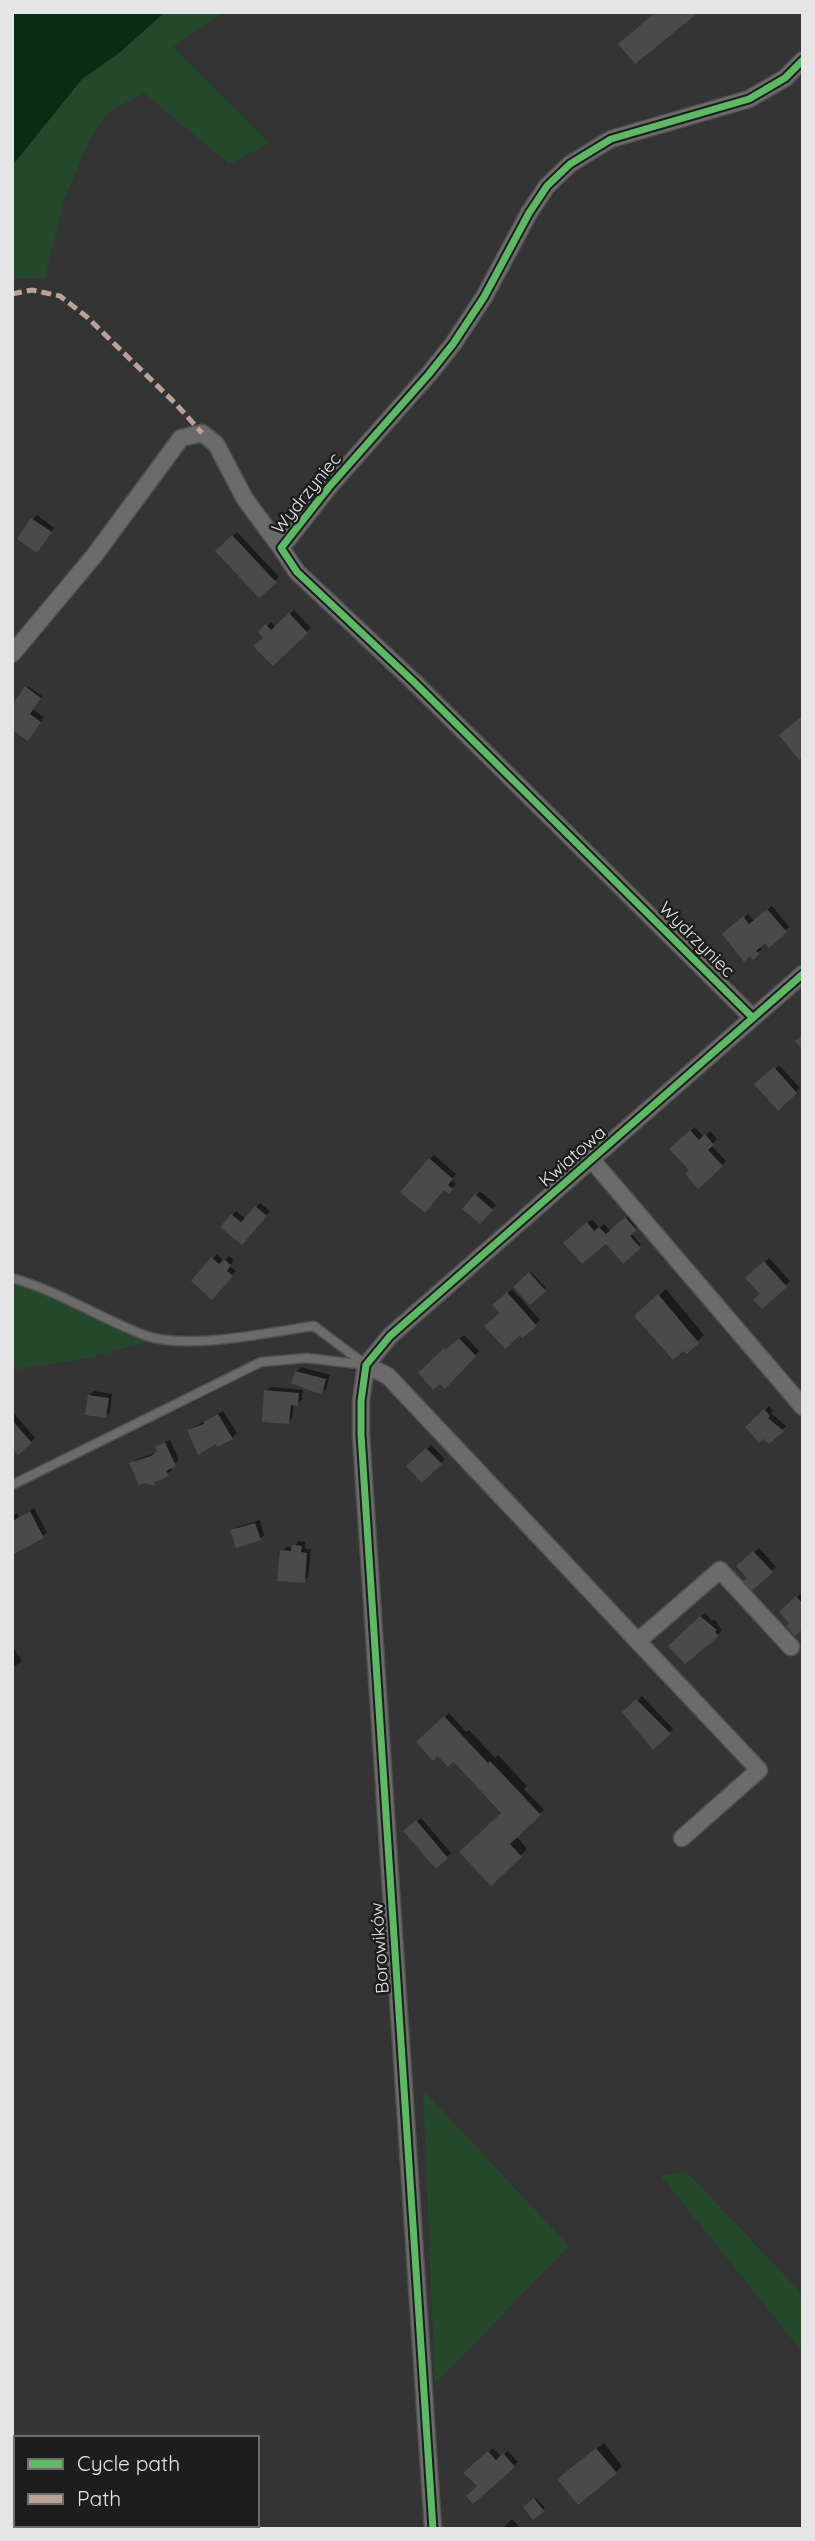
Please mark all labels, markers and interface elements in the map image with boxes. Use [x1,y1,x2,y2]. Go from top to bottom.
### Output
street label: Wydrzyniec [266,448,346,538]
street label: Wydrzyniec [654,896,740,982]
street label: Kwiatowa [534,1121,610,1191]
street label: Borowików [364,1902,394,1994]
legend [14,2436,259,2527]
text: Cycle path [77,2450,180,2476]
text: Path [77,2485,121,2511]

